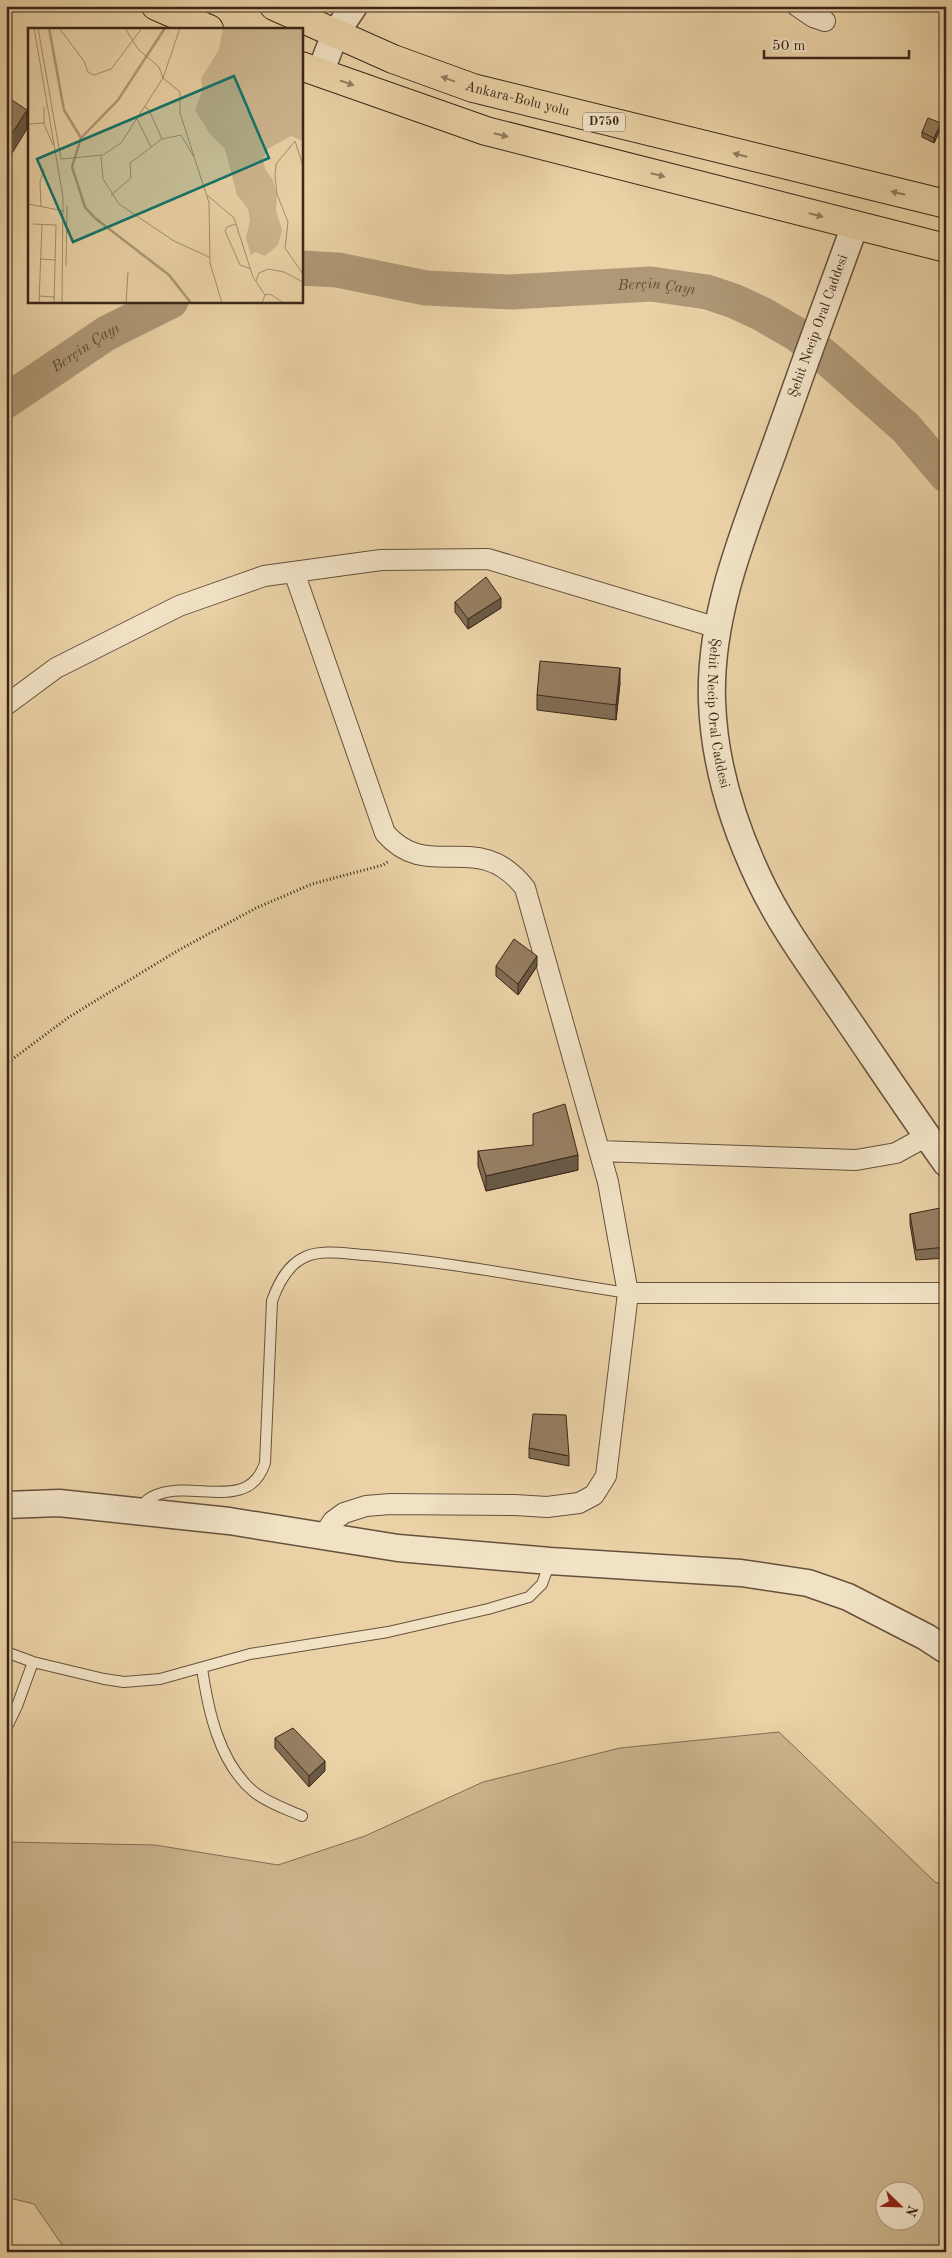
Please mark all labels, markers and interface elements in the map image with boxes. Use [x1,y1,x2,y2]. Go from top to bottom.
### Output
inset map [28,28,302,302]
scale bar [764,28,910,60]
text: 50 m [772,39,806,54]
one-way arrow [440,75,455,82]
one-way arrow [340,79,355,87]
street label: Ankara-Bolu yolu [463,79,572,119]
road number: D750 [583,112,625,132]
one-way arrow [493,131,508,139]
one-way arrow [733,151,748,159]
one-way arrow [651,171,666,179]
one-way arrow [891,189,906,197]
one-way arrow [808,211,823,219]
street label: Şehit Necip Oral Caddesi [786,252,850,399]
water label: Berçin Çayı [616,276,696,298]
water label: Berçin Çayı [48,320,122,376]
street label: Şehit Necip Oral Caddesi [705,637,732,790]
north arrow [874,2180,924,2230]
text: N [902,2203,920,2219]

